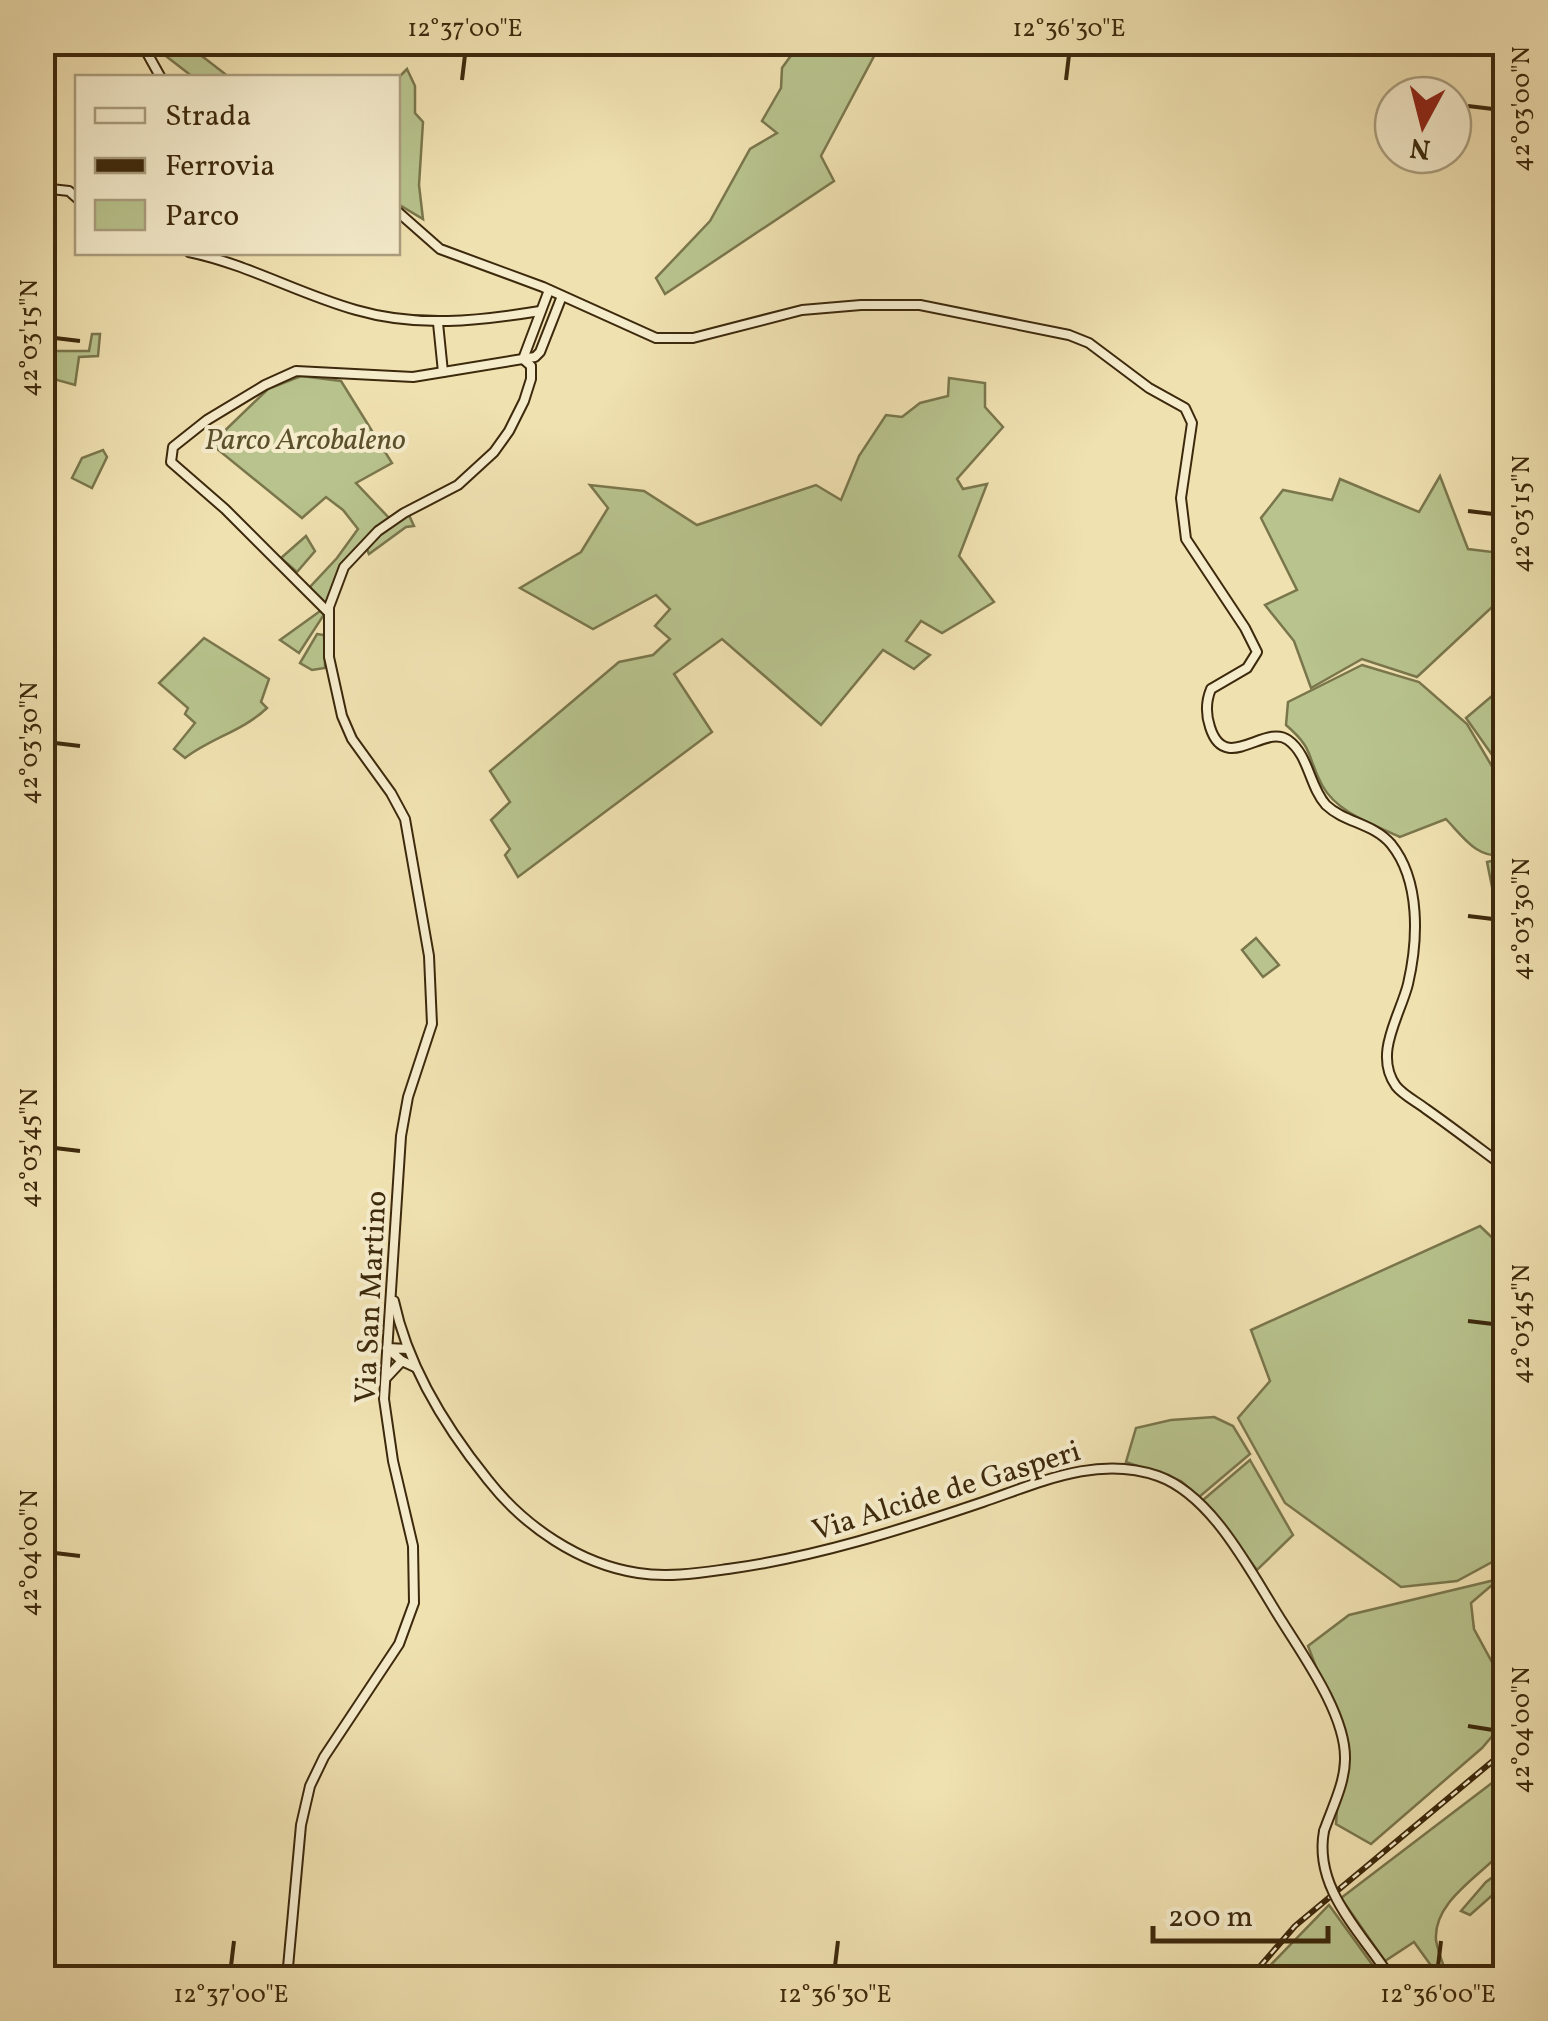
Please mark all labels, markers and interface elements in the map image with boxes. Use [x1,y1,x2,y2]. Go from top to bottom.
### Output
text: 12°37'00"E [407,12,523,47]
text: 12°36'30"E [1013,12,1125,47]
text: 42°03'00"N [1505,46,1540,172]
legend [75,75,400,255]
north arrow [1373,75,1473,175]
text: Strada [165,96,251,138]
text: N [1408,127,1433,168]
text: Ferrovia [165,146,275,188]
text: Parco [165,196,239,238]
text: 42°03'15"N [13,279,48,397]
park label: Parco Arcobaleno [204,420,406,462]
text: 42°03'15"N [1505,455,1540,573]
text: 42°03'30"N [13,682,48,804]
text: 42°03'30"N [1505,858,1540,980]
text: 42°03'45"N [13,1088,48,1208]
street label: Via San Martino [345,1189,399,1405]
text: 42°03'45"N [1505,1264,1540,1384]
street label: Via Alcide de Gasperi [807,1431,1086,1553]
text: 42°04'00"N [13,1490,48,1616]
text: 42°04'00"N [1505,1667,1540,1793]
scale bar [1153,1881,1328,1943]
text: 200 m [1168,1897,1253,1939]
text: 12°37'00"E [173,1978,289,2013]
text: 12°36'30"E [779,1978,891,2013]
text: 12°36'00"E [1380,1978,1496,2013]

